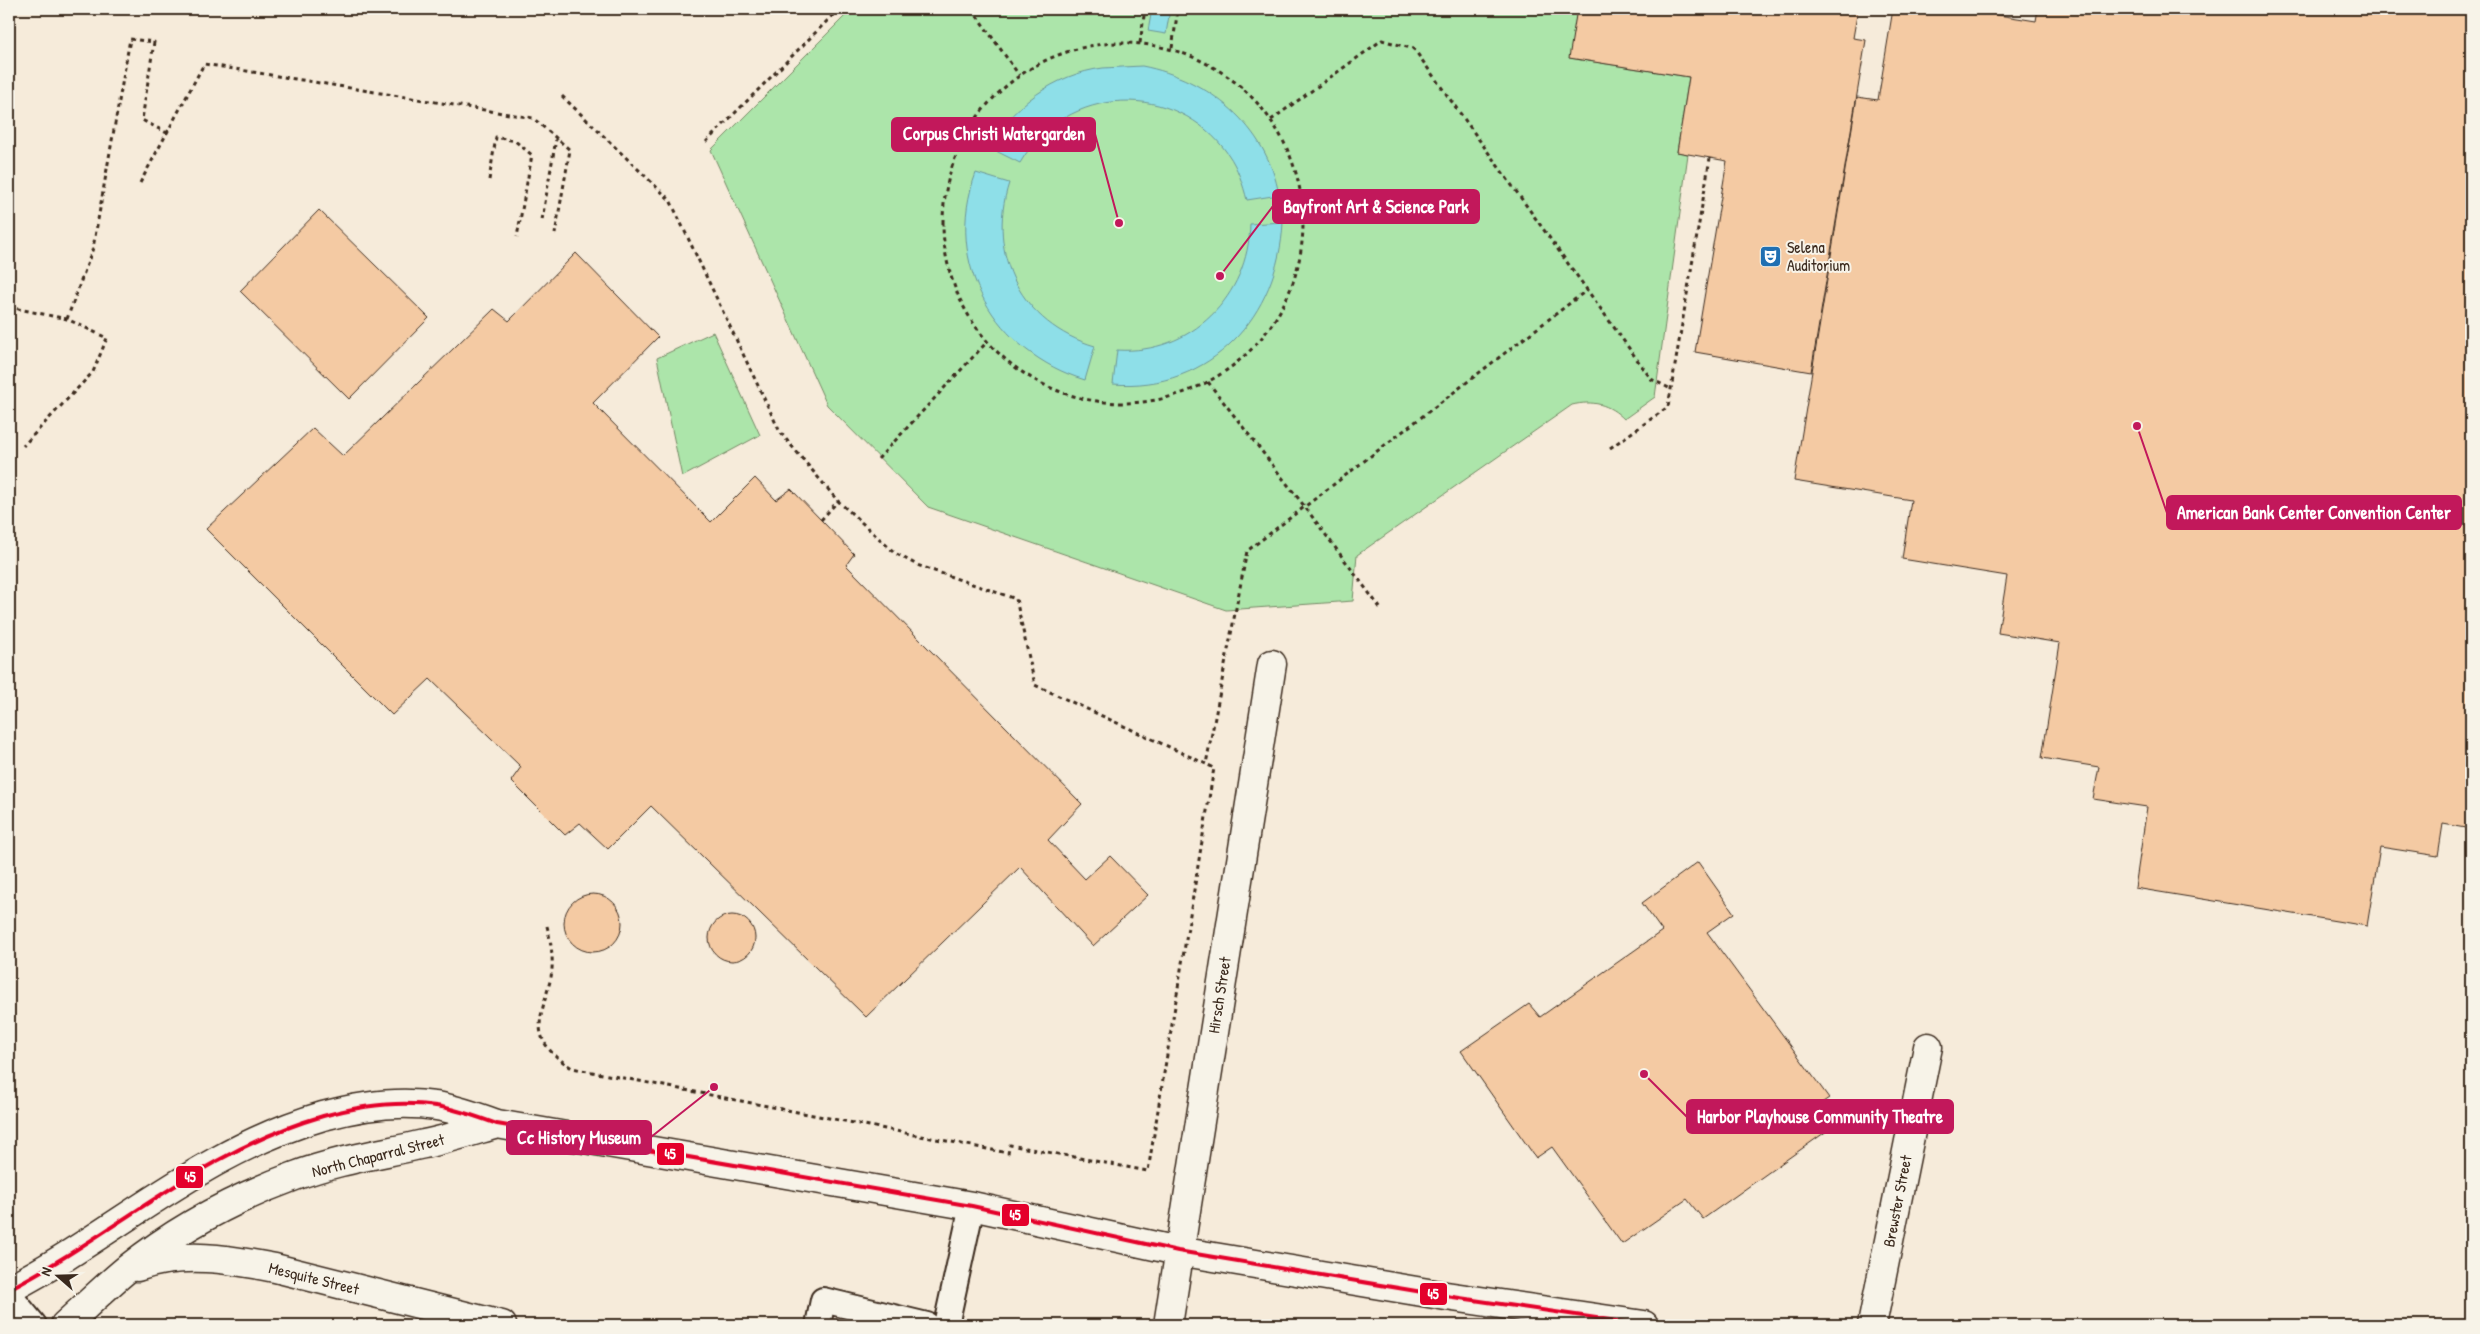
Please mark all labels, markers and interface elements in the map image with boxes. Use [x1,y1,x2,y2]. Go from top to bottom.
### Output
callout: Corpus Christi Watergarden [892,118,1095,151]
text: Corpus Christi Watergarden [903,121,1085,147]
callout: Bayfront Art & Science Park [1273,190,1479,223]
text: Bayfront Art & Science Park [1283,194,1469,220]
place label: Selena Auditorium [1787,236,1850,276]
theatre icon: Selena Auditorium [1759,244,1783,268]
callout: American Bank Center Convention Center [2167,496,2461,529]
text: American Bank Center Convention Center [2177,500,2451,525]
street label: Hirsch Street [1202,955,1236,1035]
callout: Harbor Playhouse Community Theatre [1687,1100,1953,1133]
text: Harbor Playhouse Community Theatre [1697,1104,1944,1130]
callout: Cc History Museum [507,1121,651,1154]
text: Cc History Museum [517,1125,641,1151]
street label: North Chaparral Street [310,1128,447,1182]
line badge: 45 [656,1142,685,1166]
text: 45 [664,1144,676,1163]
street label: Brewster Street [1877,1153,1917,1249]
line badge: 45 [175,1165,204,1189]
text: 45 [184,1167,196,1186]
line badge: 45 [1001,1203,1030,1227]
text: 45 [1009,1205,1021,1224]
north arrow [32,1252,82,1302]
street label: Mesquite Street [267,1256,362,1300]
text: N [35,1264,56,1278]
line badge: 45 [1419,1282,1448,1306]
text: 45 [1427,1284,1439,1303]

